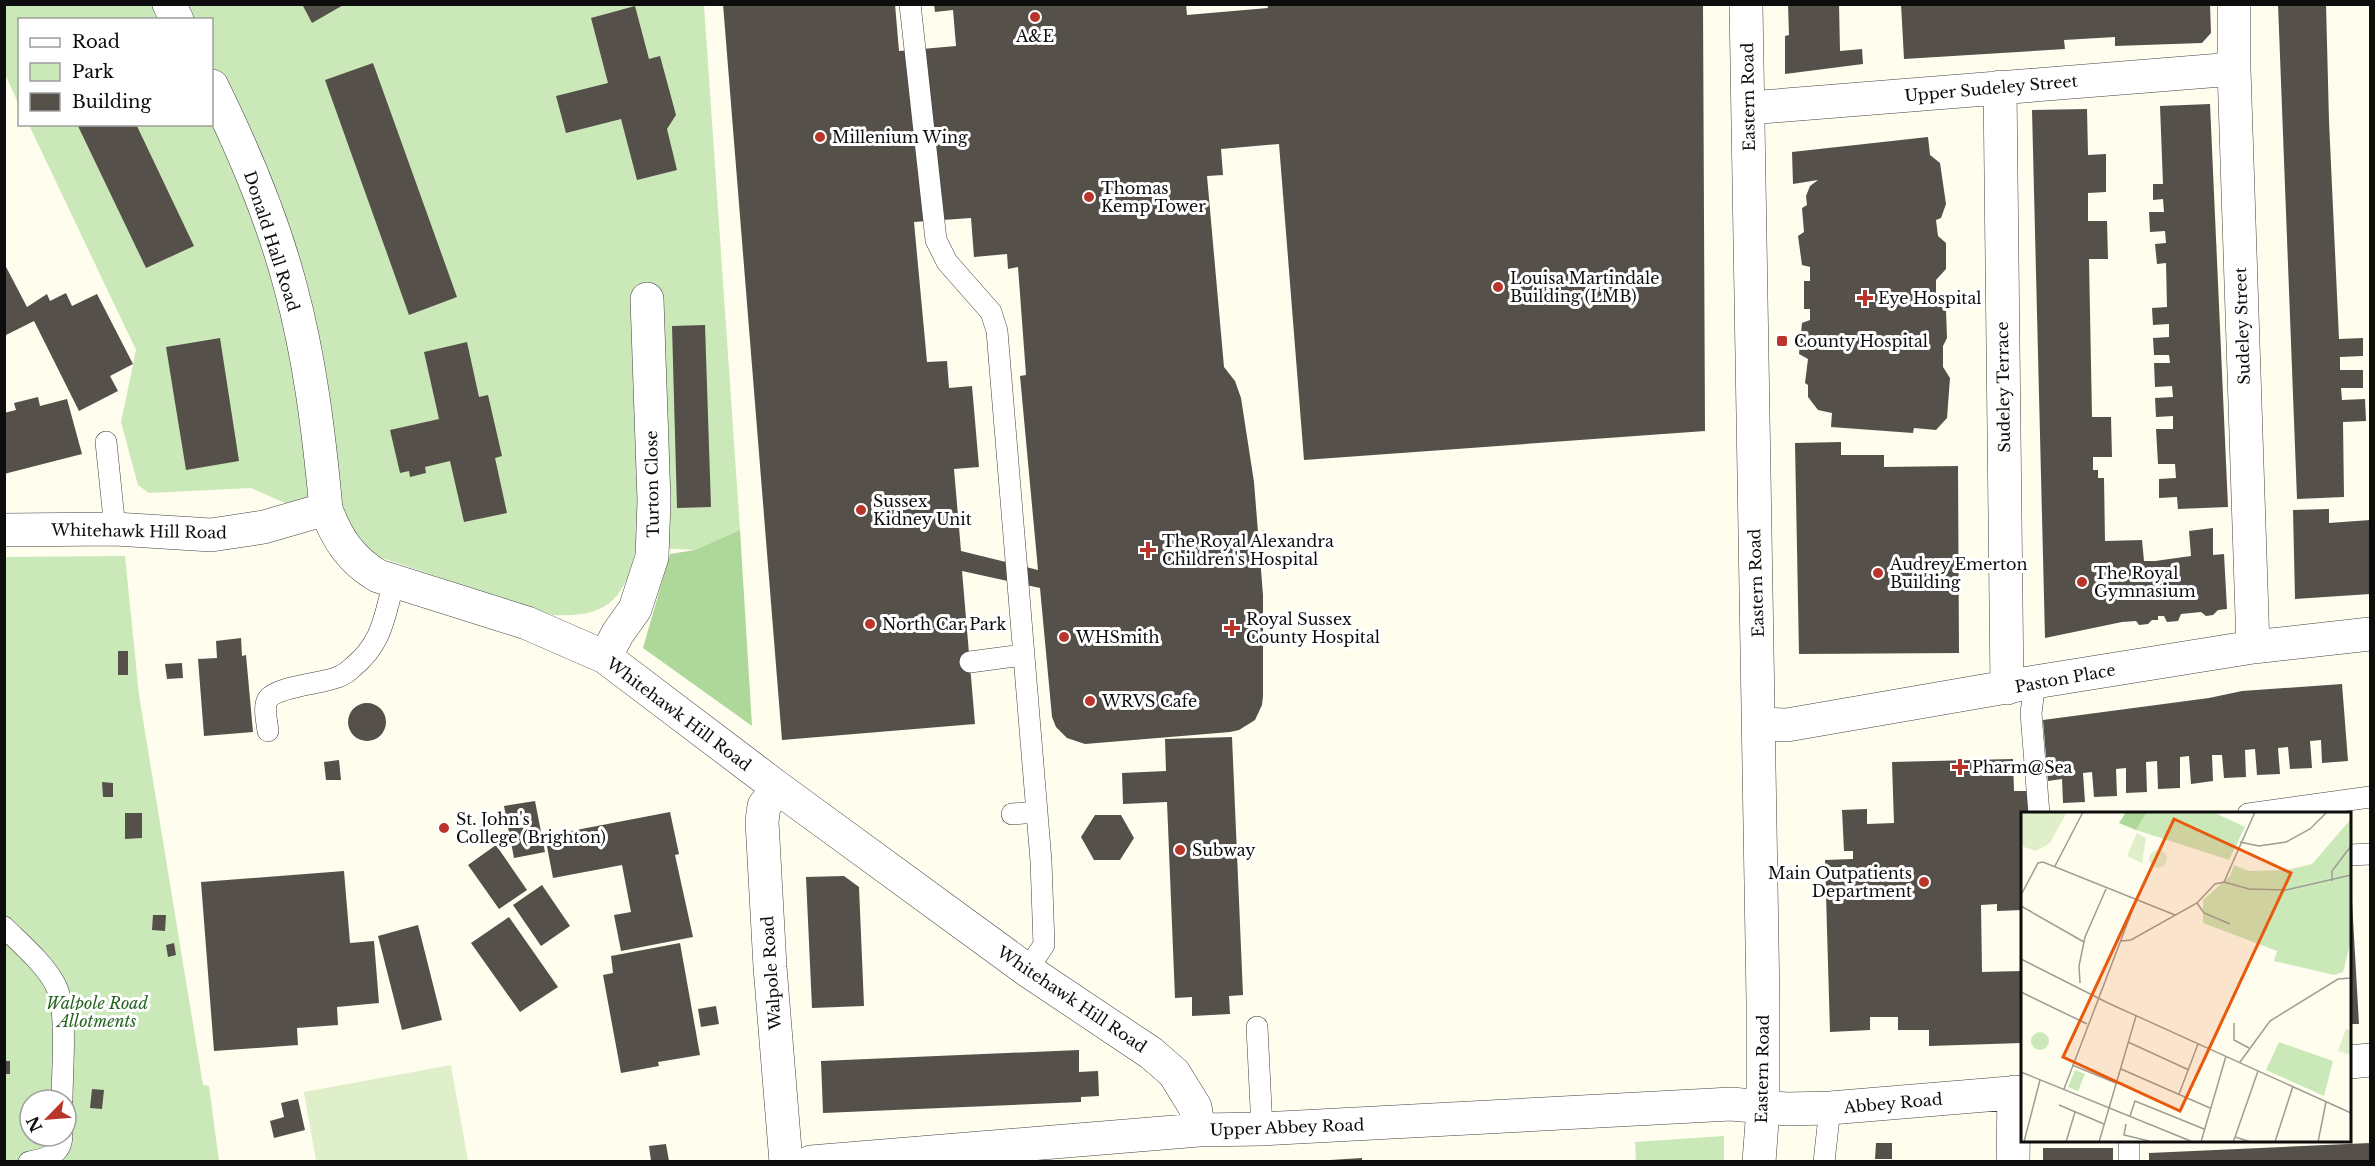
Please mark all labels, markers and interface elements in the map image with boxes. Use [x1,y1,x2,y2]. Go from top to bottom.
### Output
marker: A&E [1028,10,1042,24]
legend [18,18,213,126]
place label: A&E [1015,26,1054,46]
text: Road [72,31,120,53]
street label: Eastern Road [1737,42,1759,152]
text: Park [72,61,114,83]
street label: Upper Sudeley Street [1904,70,2078,106]
text: Building [72,91,151,113]
place label: Millenium Wing [832,127,968,147]
marker: Millenium Wing [813,130,827,144]
street label: Donald Hall Road [240,168,304,314]
place label: Thomas Kemp Tower [1101,178,1206,216]
marker: Thomas Kemp Tower [1082,190,1096,204]
street label: Sudeley Street [2230,267,2254,385]
place label: Louisa Martindale Building (LMB) [1510,268,1659,306]
marker: Louisa Martindale Building (LMB) [1491,280,1505,294]
place label: Eye Hospital [1878,288,1981,308]
marker: Eye Hospital [1856,289,1874,307]
street label: Sudeley Terrace [1992,321,2014,453]
place label: County Hospital [1794,331,1928,351]
marker: County Hospital [1775,334,1789,348]
street label: Turton Close [641,430,663,538]
place label: Sussex Kidney Unit [873,491,972,529]
marker: Sussex Kidney Unit [854,503,868,517]
street label: Whitehawk Hill Road [50,519,227,543]
street label: Eastern Road [1744,528,1768,638]
place label: The Royal Alexandra Children's Hospital [1162,531,1334,569]
marker: The Royal Alexandra Children's Hospital [1139,541,1157,559]
place label: Audrey Emerton Building [1889,554,2028,592]
place label: The Royal Gymnasium [2094,563,2196,601]
marker: Audrey Emerton Building [1871,566,1885,580]
marker: The Royal Gymnasium [2075,575,2089,589]
place label: Royal Sussex County Hospital [1246,609,1380,647]
place label: North Car Park [882,614,1006,634]
marker: North Car Park [863,617,877,631]
marker: Royal Sussex County Hospital [1223,619,1241,637]
place label: WHSmith [1075,627,1160,647]
marker: WHSmith [1057,630,1071,644]
street label: Whitehawk Hill Road [602,652,755,775]
street label: Paston Place [2013,659,2117,697]
place label: WRVS Cafe [1101,691,1197,711]
marker: WRVS Cafe [1083,694,1097,708]
place label: Pharm@Sea [1972,757,2073,777]
marker: Pharm@Sea [1953,760,1967,774]
place label: St. John's College (Brighton) [456,809,606,847]
inset map [2021,812,2351,1142]
marker: St. John's College (Brighton) [437,821,451,835]
place label: Subway [1192,840,1256,860]
marker: Subway [1173,843,1187,857]
place label: Main Outpatients Department [1768,863,1912,901]
marker: Main Outpatients Department [1917,875,1931,889]
street label: Walpole Road [757,915,785,1032]
street label: Whitehawk Hill Road [993,941,1151,1057]
park label: Walpole Road Allotments [46,993,148,1031]
street label: Eastern Road [1751,1014,1773,1124]
north arrow [18,1088,78,1148]
street label: Abbey Road [1842,1089,1943,1117]
text: N [22,1113,47,1135]
street label: Upper Abbey Road [1209,1114,1365,1140]

